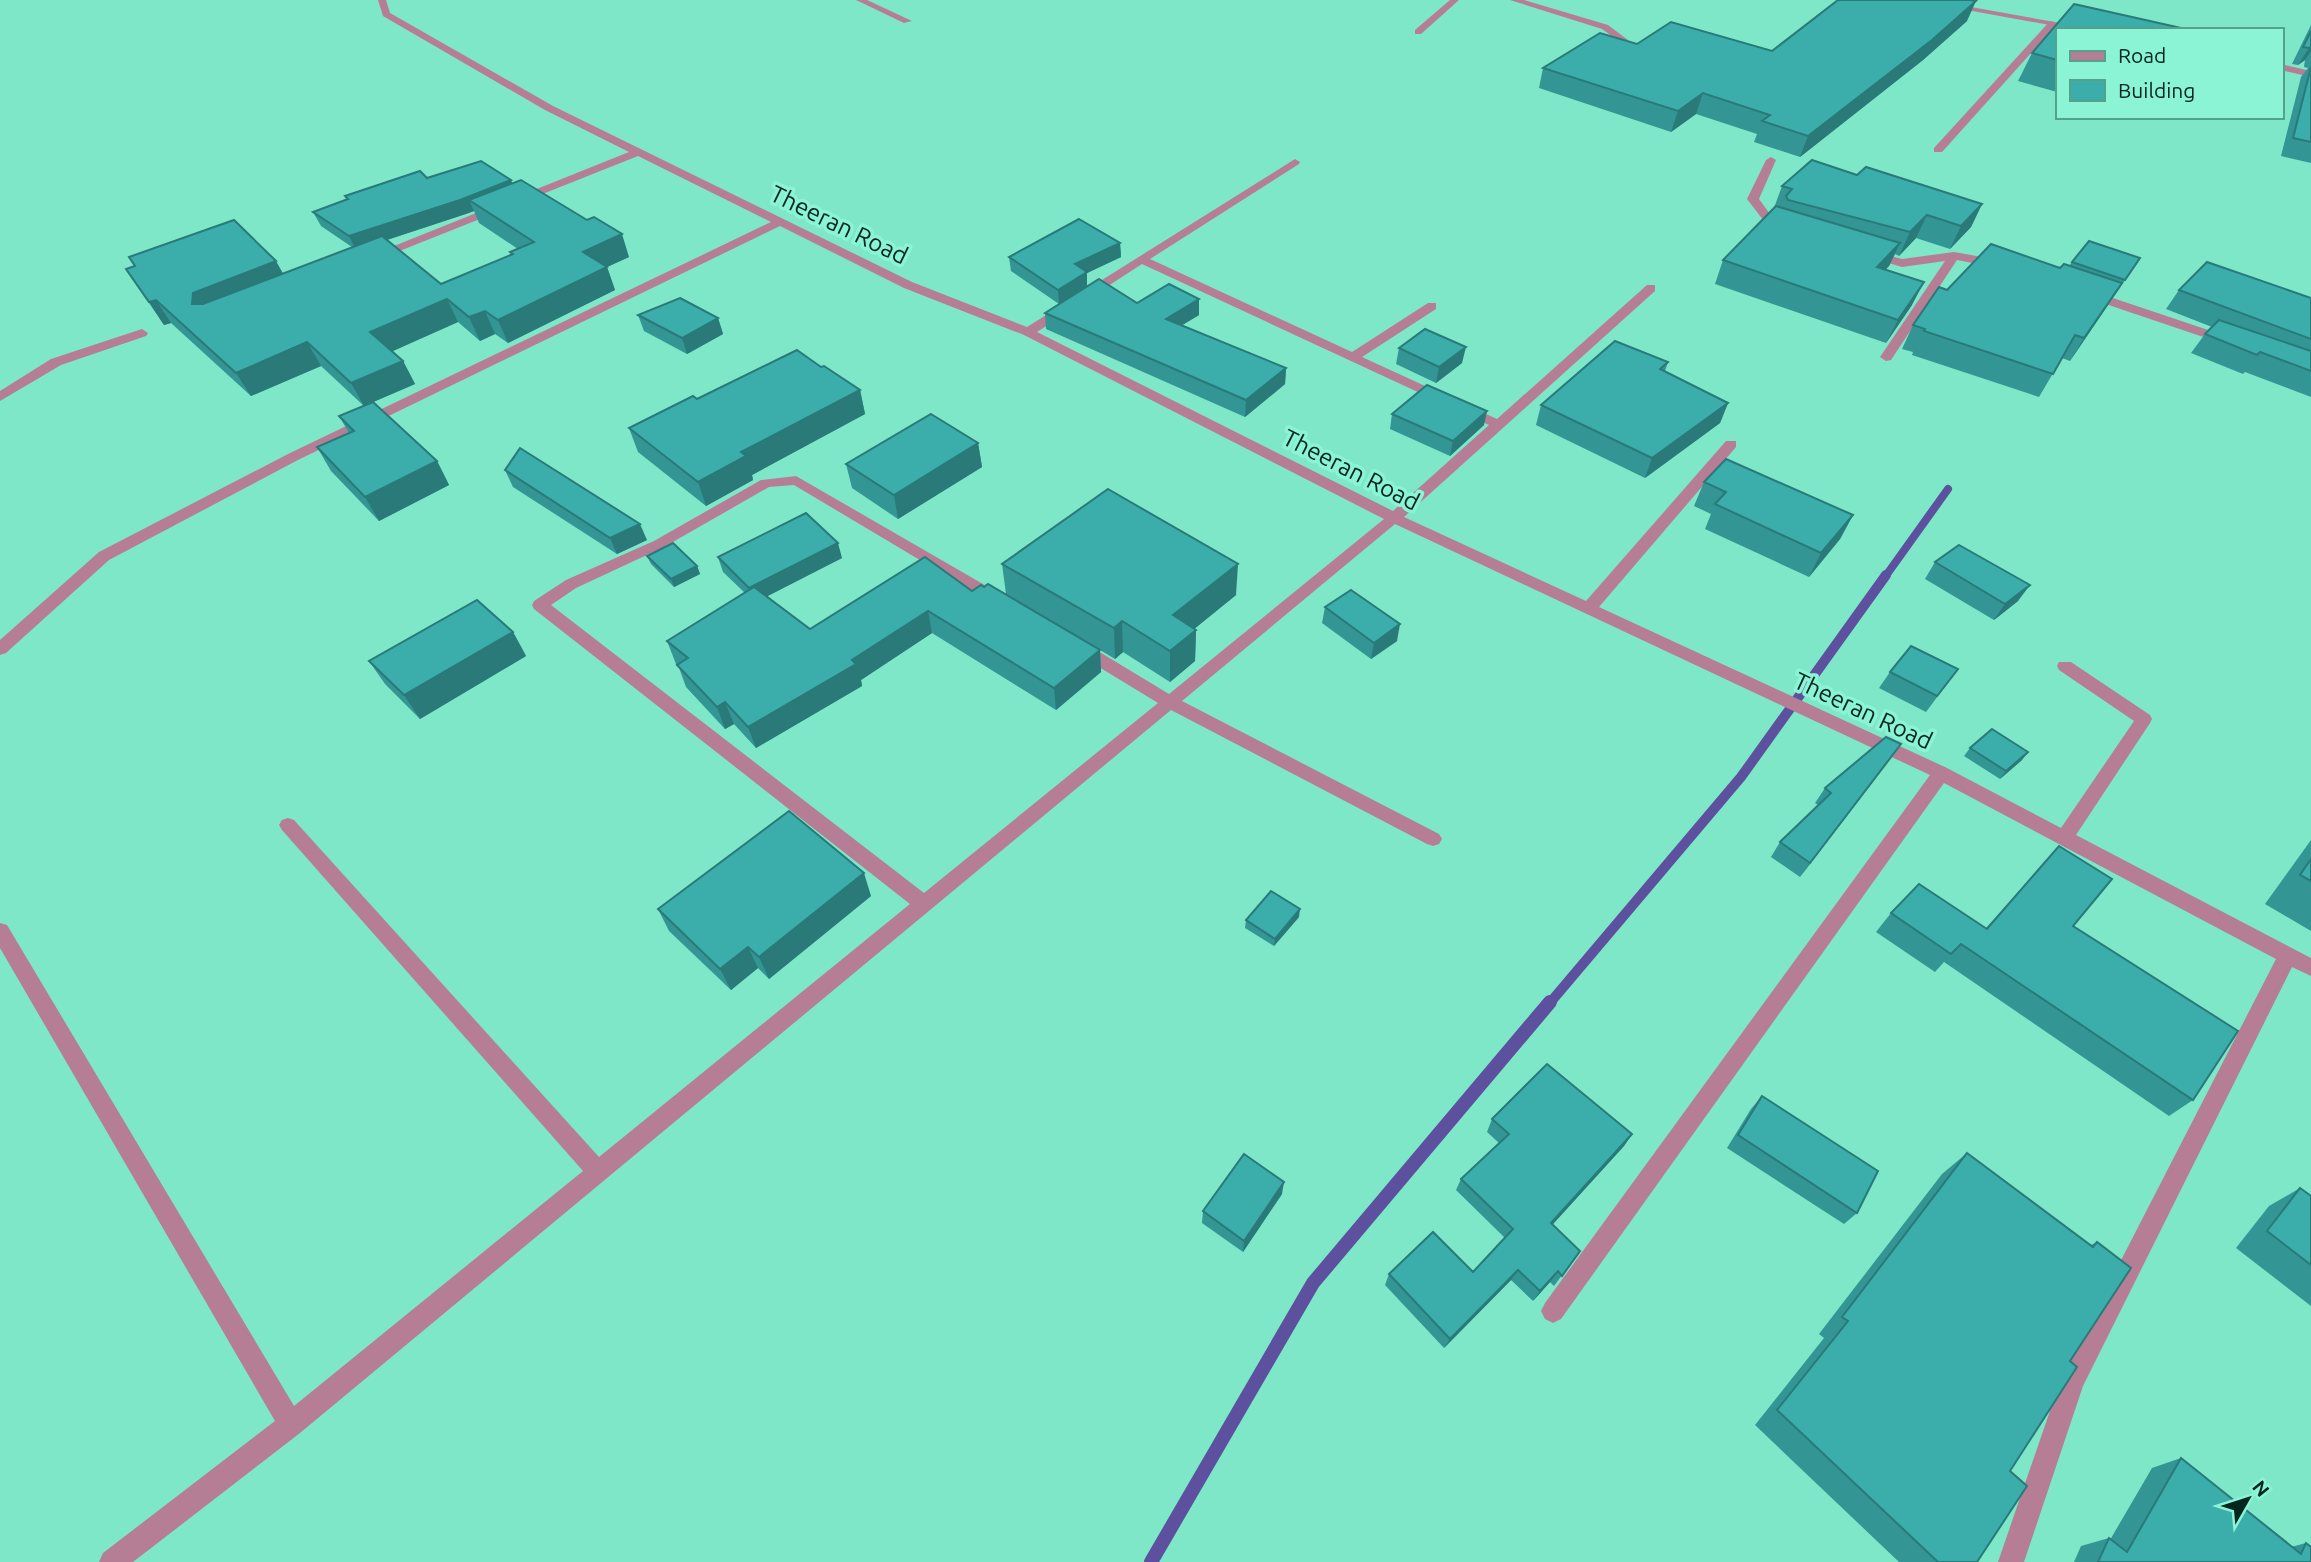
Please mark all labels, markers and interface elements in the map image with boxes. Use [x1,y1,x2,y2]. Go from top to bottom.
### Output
legend [2056,28,2283,119]
text: Road [2118,43,2166,67]
text: Building [2118,78,2195,102]
street label: Theeran Road [766,180,912,269]
street label: Theeran Road [1279,424,1424,516]
street label: Theeran Road [1790,667,1937,754]
north arrow [2213,1464,2283,1534]
text: N [2248,1476,2274,1501]

